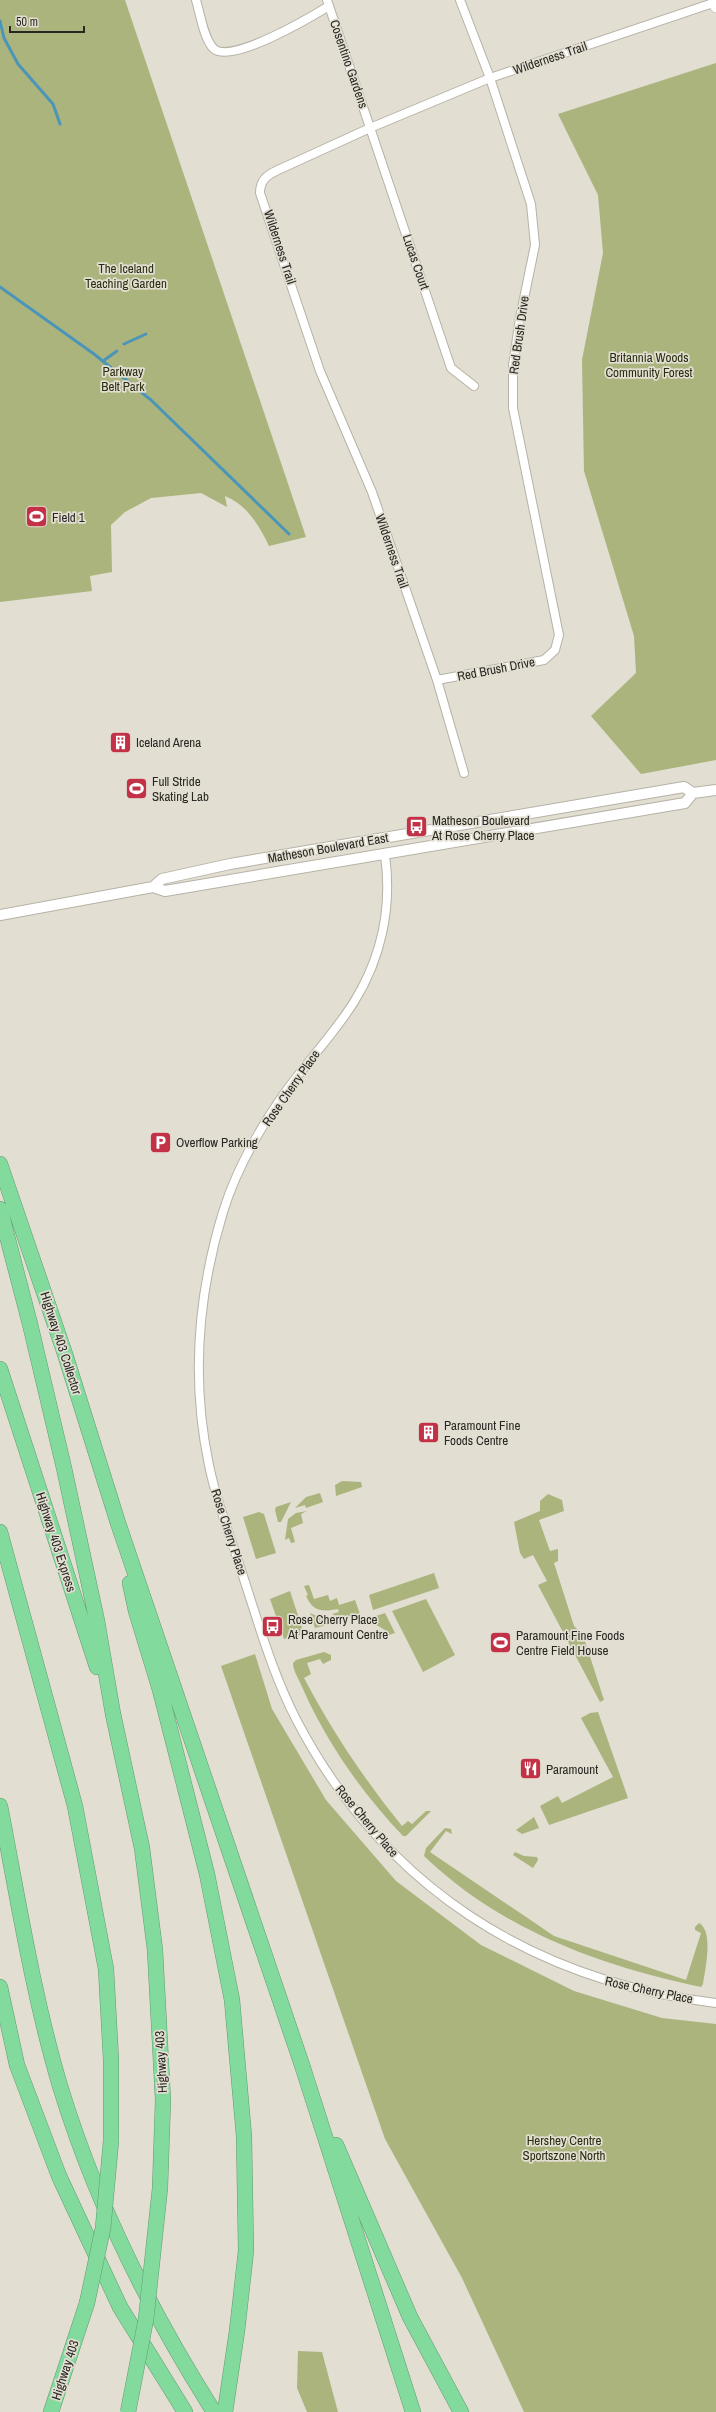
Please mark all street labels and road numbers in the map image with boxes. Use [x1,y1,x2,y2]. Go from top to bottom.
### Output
street label: Cosentino Gardens [326,18,372,110]
street label: Wilderness Trail [511,37,589,79]
street label: Wilderness Trail [260,208,300,286]
street label: Lucas Court [399,232,433,292]
street label: Red Brush Drive [505,295,533,375]
street label: Wilderness Trail [371,512,413,590]
street label: Red Brush Drive [456,653,536,685]
street label: Matheson Boulevard East [266,829,390,867]
street label: Rose Cherry Place [258,1046,324,1130]
street label: Highway 403 Collector [36,1289,86,1397]
street label: Rose Cherry Place [207,1487,251,1577]
street label: Highway 403 Express [32,1490,80,1594]
street label: Rose Cherry Place [332,1781,402,1861]
street label: Rose Cherry Place [603,1972,695,2008]
street label: Highway 403 [151,2030,171,2094]
street label: Highway 403 [47,2338,83,2402]

